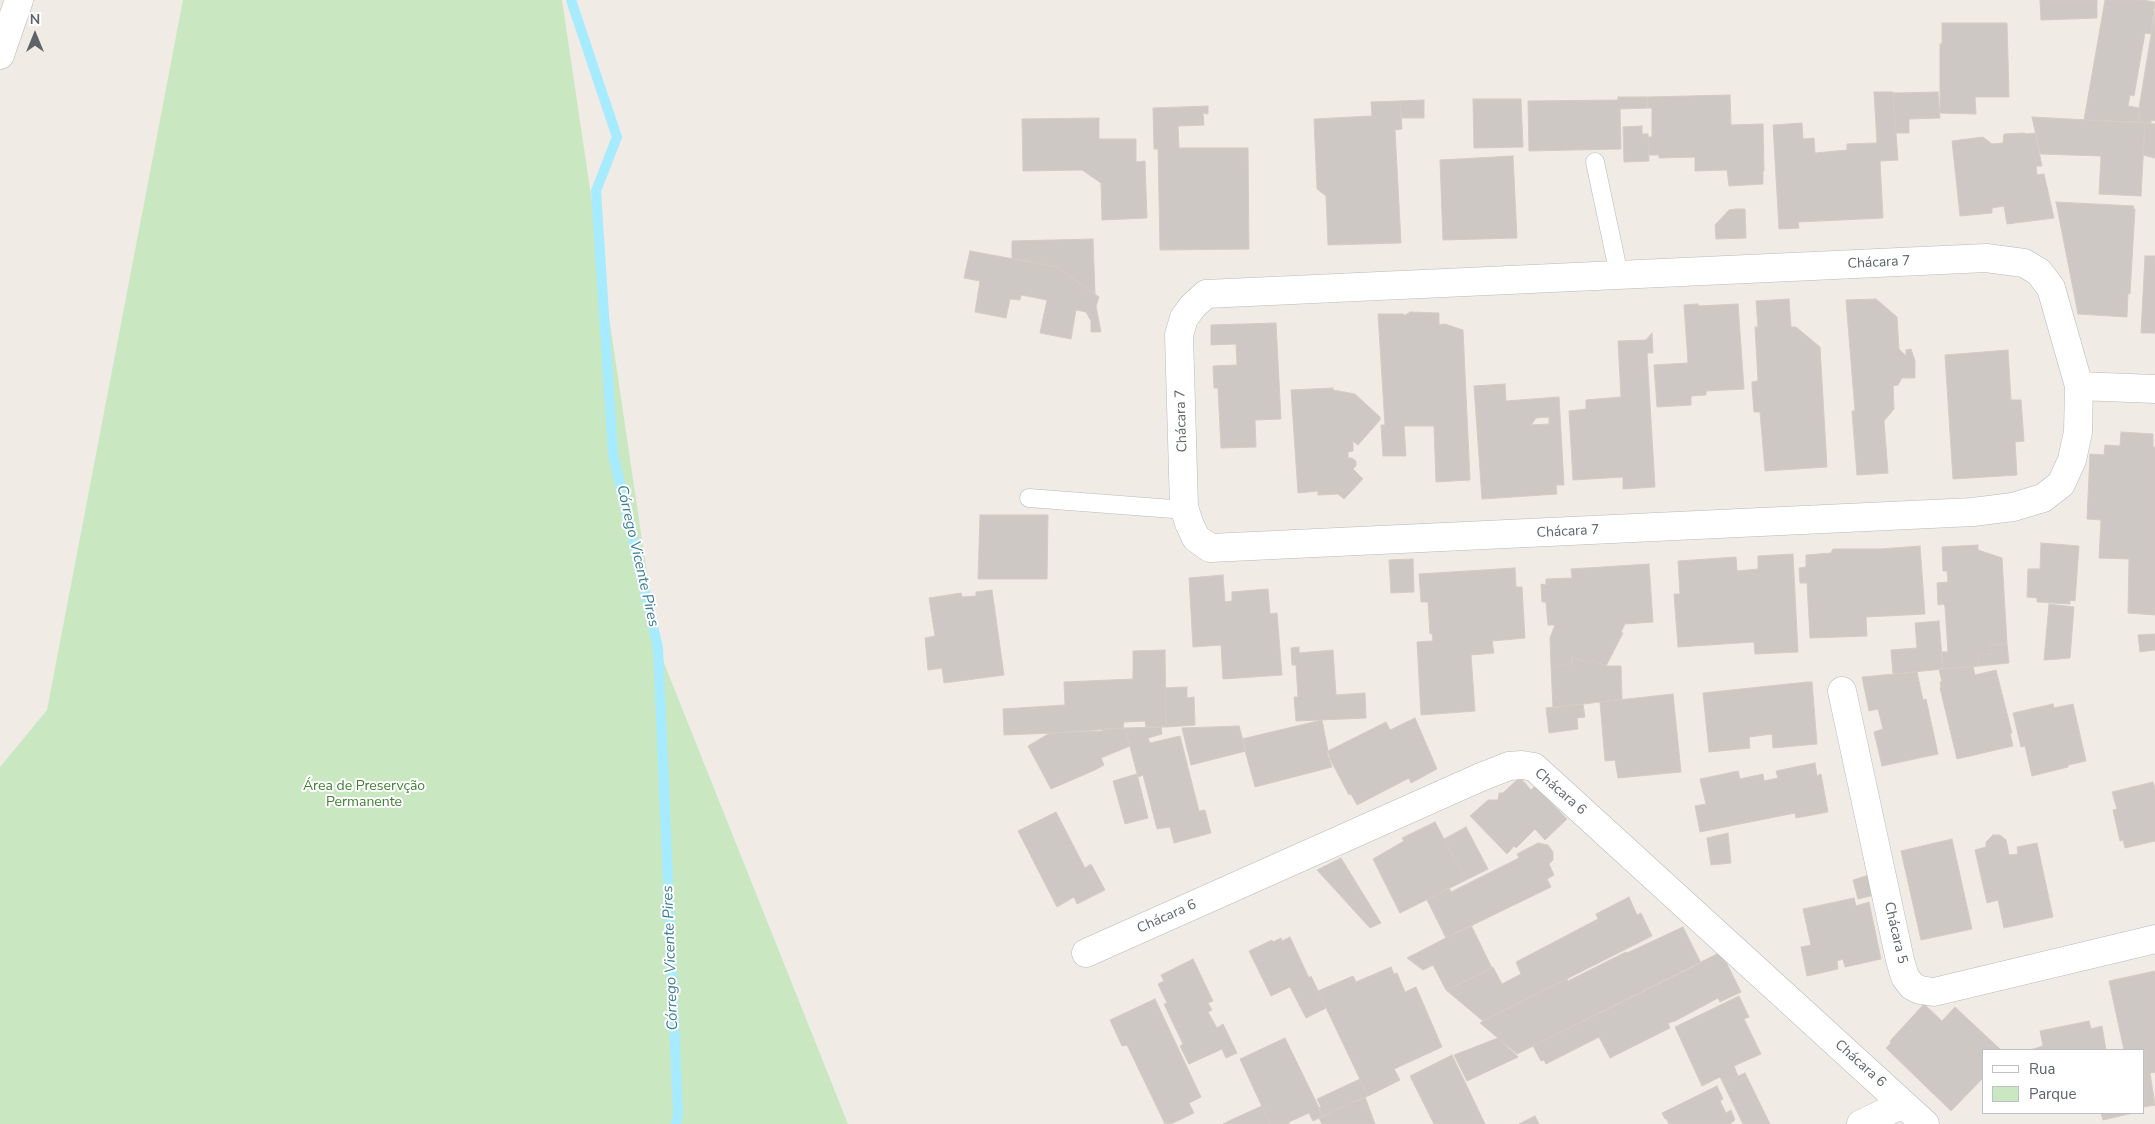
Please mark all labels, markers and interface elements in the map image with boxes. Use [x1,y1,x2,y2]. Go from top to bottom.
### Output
north arrow [10,10,60,60]
text: N [30,10,40,29]
street label: Chácara 7 [1847,253,1911,273]
street label: Chácara 7 [1173,389,1191,453]
water label: Córrego Vicente Pires [612,483,662,629]
street label: Chácara 7 [1536,522,1600,542]
street label: Chácara 6 [1531,765,1589,819]
park label: Área de Preservção Permanente [303,779,425,812]
water label: Córrego Vicente Pires [659,885,683,1031]
street label: Chácara 6 [1135,897,1199,937]
street label: Chácara 5 [1880,900,1910,966]
street label: Chácara 6 [1831,1037,1889,1091]
legend [1982,1049,2145,1114]
text: Rua [2029,1059,2055,1079]
text: Parque [2029,1084,2077,1104]

